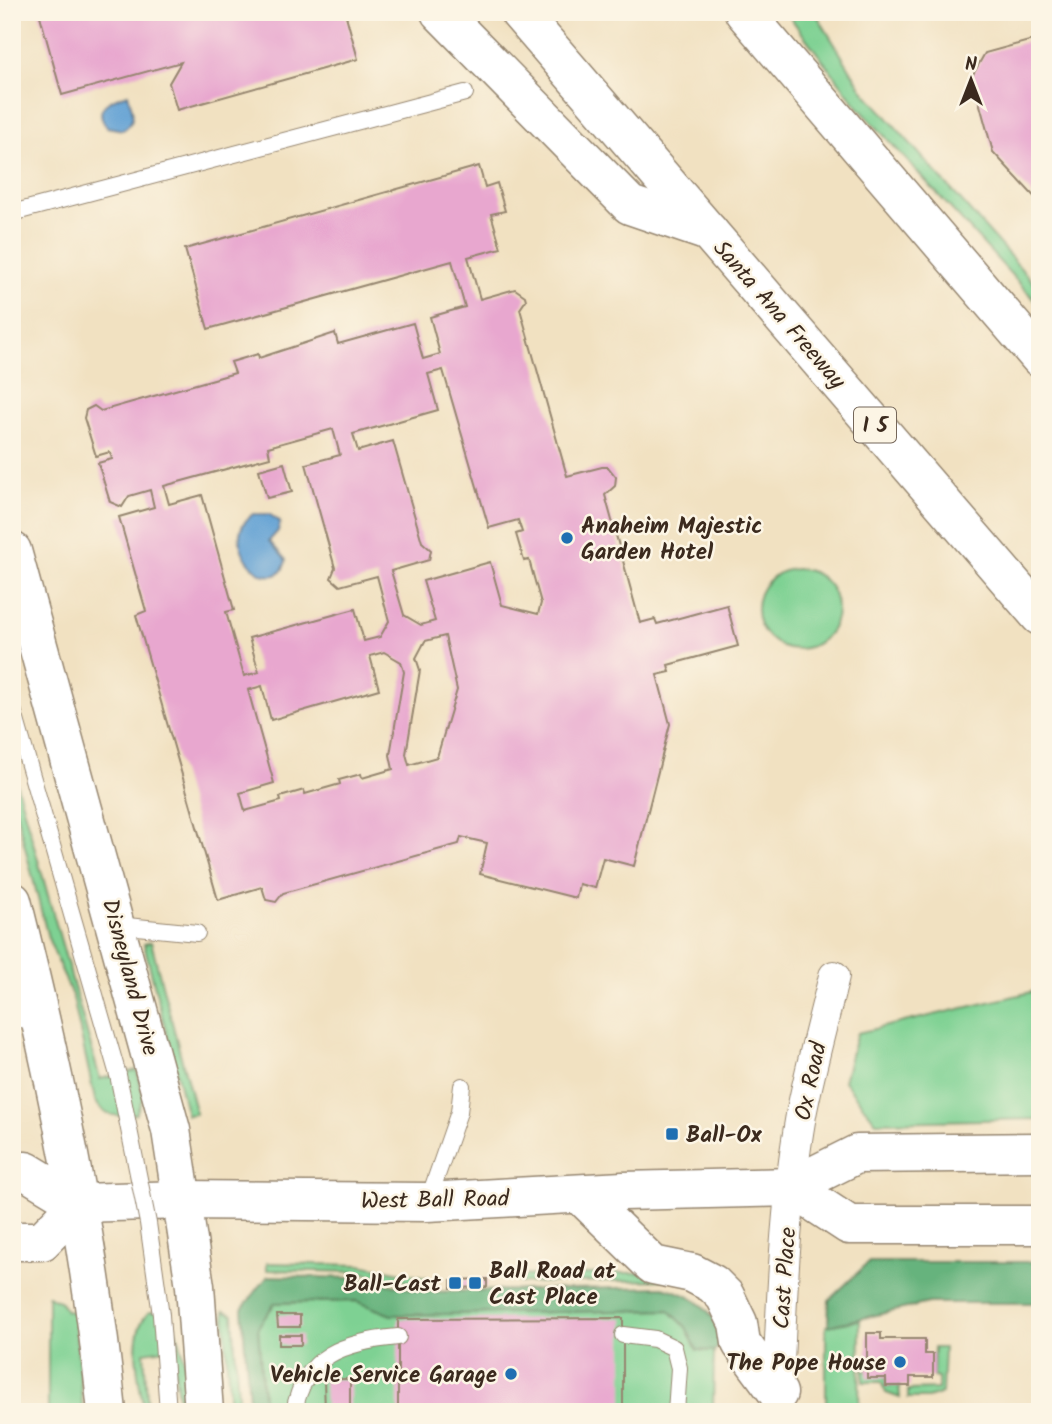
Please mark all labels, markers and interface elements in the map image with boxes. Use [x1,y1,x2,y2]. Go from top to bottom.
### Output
north arrow [936,46,1006,116]
text: N [965,50,977,80]
street label: Santa Ana Freeway [703,233,854,398]
road number: I 5 [854,408,896,442]
place label: Anaheim Majestic Garden Hotel [581,509,762,571]
marker: Anaheim Majestic Garden Hotel [559,530,575,546]
street label: Disneyland Drive [91,895,167,1060]
street label: Ox Road [786,1038,838,1124]
place label: Ball-Ox [686,1118,763,1154]
marker: Ball-Ox [664,1126,680,1142]
street label: West Ball Road [361,1182,510,1220]
street label: Cast Place [764,1226,808,1330]
place label: Ball Road at Cast Place [489,1254,616,1316]
place label: Ball-Cast [343,1267,442,1303]
marker: Ball-Cast [447,1275,463,1291]
marker: Ball Road at Cast Place [467,1275,483,1291]
place label: The Pope House [726,1346,886,1382]
marker: The Pope House [892,1354,908,1370]
place label: Vehicle Service Garage [270,1358,497,1394]
marker: Vehicle Service Garage [503,1366,519,1382]

